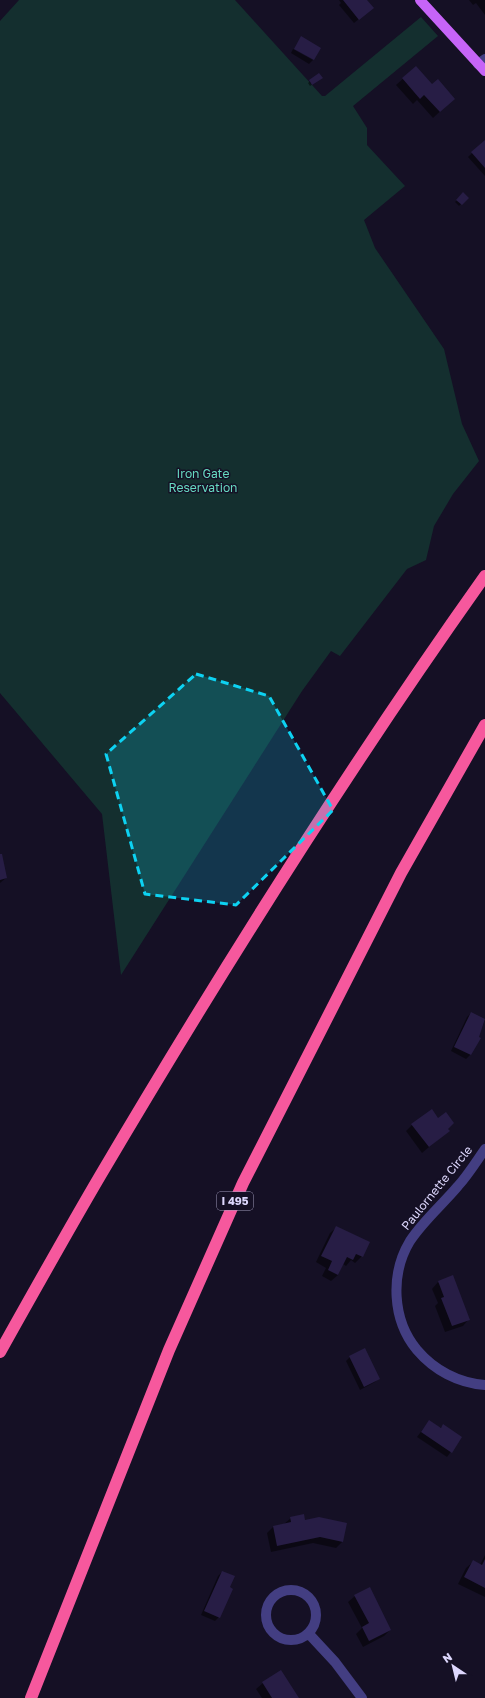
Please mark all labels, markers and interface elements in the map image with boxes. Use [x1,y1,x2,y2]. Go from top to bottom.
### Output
park label: Iron Gate Reservation [169,466,237,495]
street label: Paulornette Circle [398,1142,475,1233]
road number: I 495 [217,1192,253,1210]
north arrow [433,1646,473,1686]
text: N [440,1650,454,1665]

